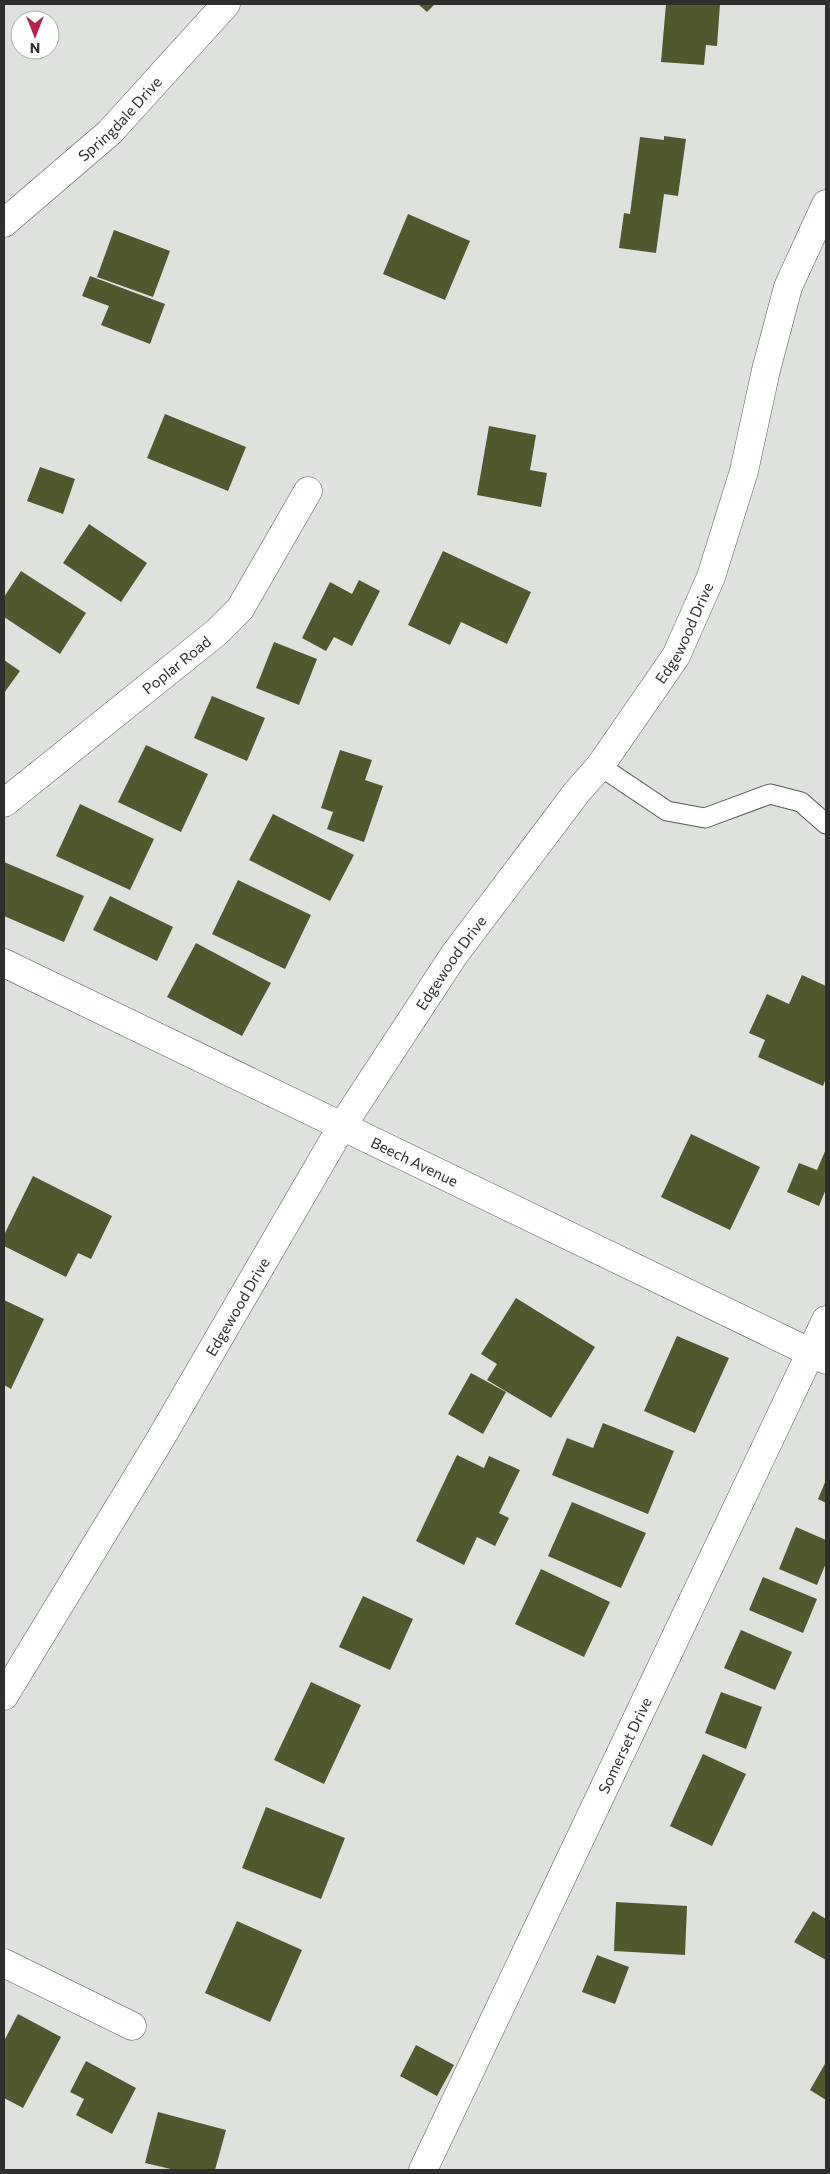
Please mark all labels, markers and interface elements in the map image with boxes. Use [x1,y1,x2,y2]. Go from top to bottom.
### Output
north arrow [10,10,60,60]
text: N [30,40,40,57]
street label: Springdale Drive [74,72,165,165]
street label: Edgewood Drive [651,579,717,687]
street label: Poplar Road [138,632,214,698]
street label: Edgewood Drive [412,912,490,1013]
street label: Beech Avenue [368,1133,461,1190]
street label: Edgewood Drive [202,1254,273,1359]
street label: Somerset Drive [594,1694,655,1796]

